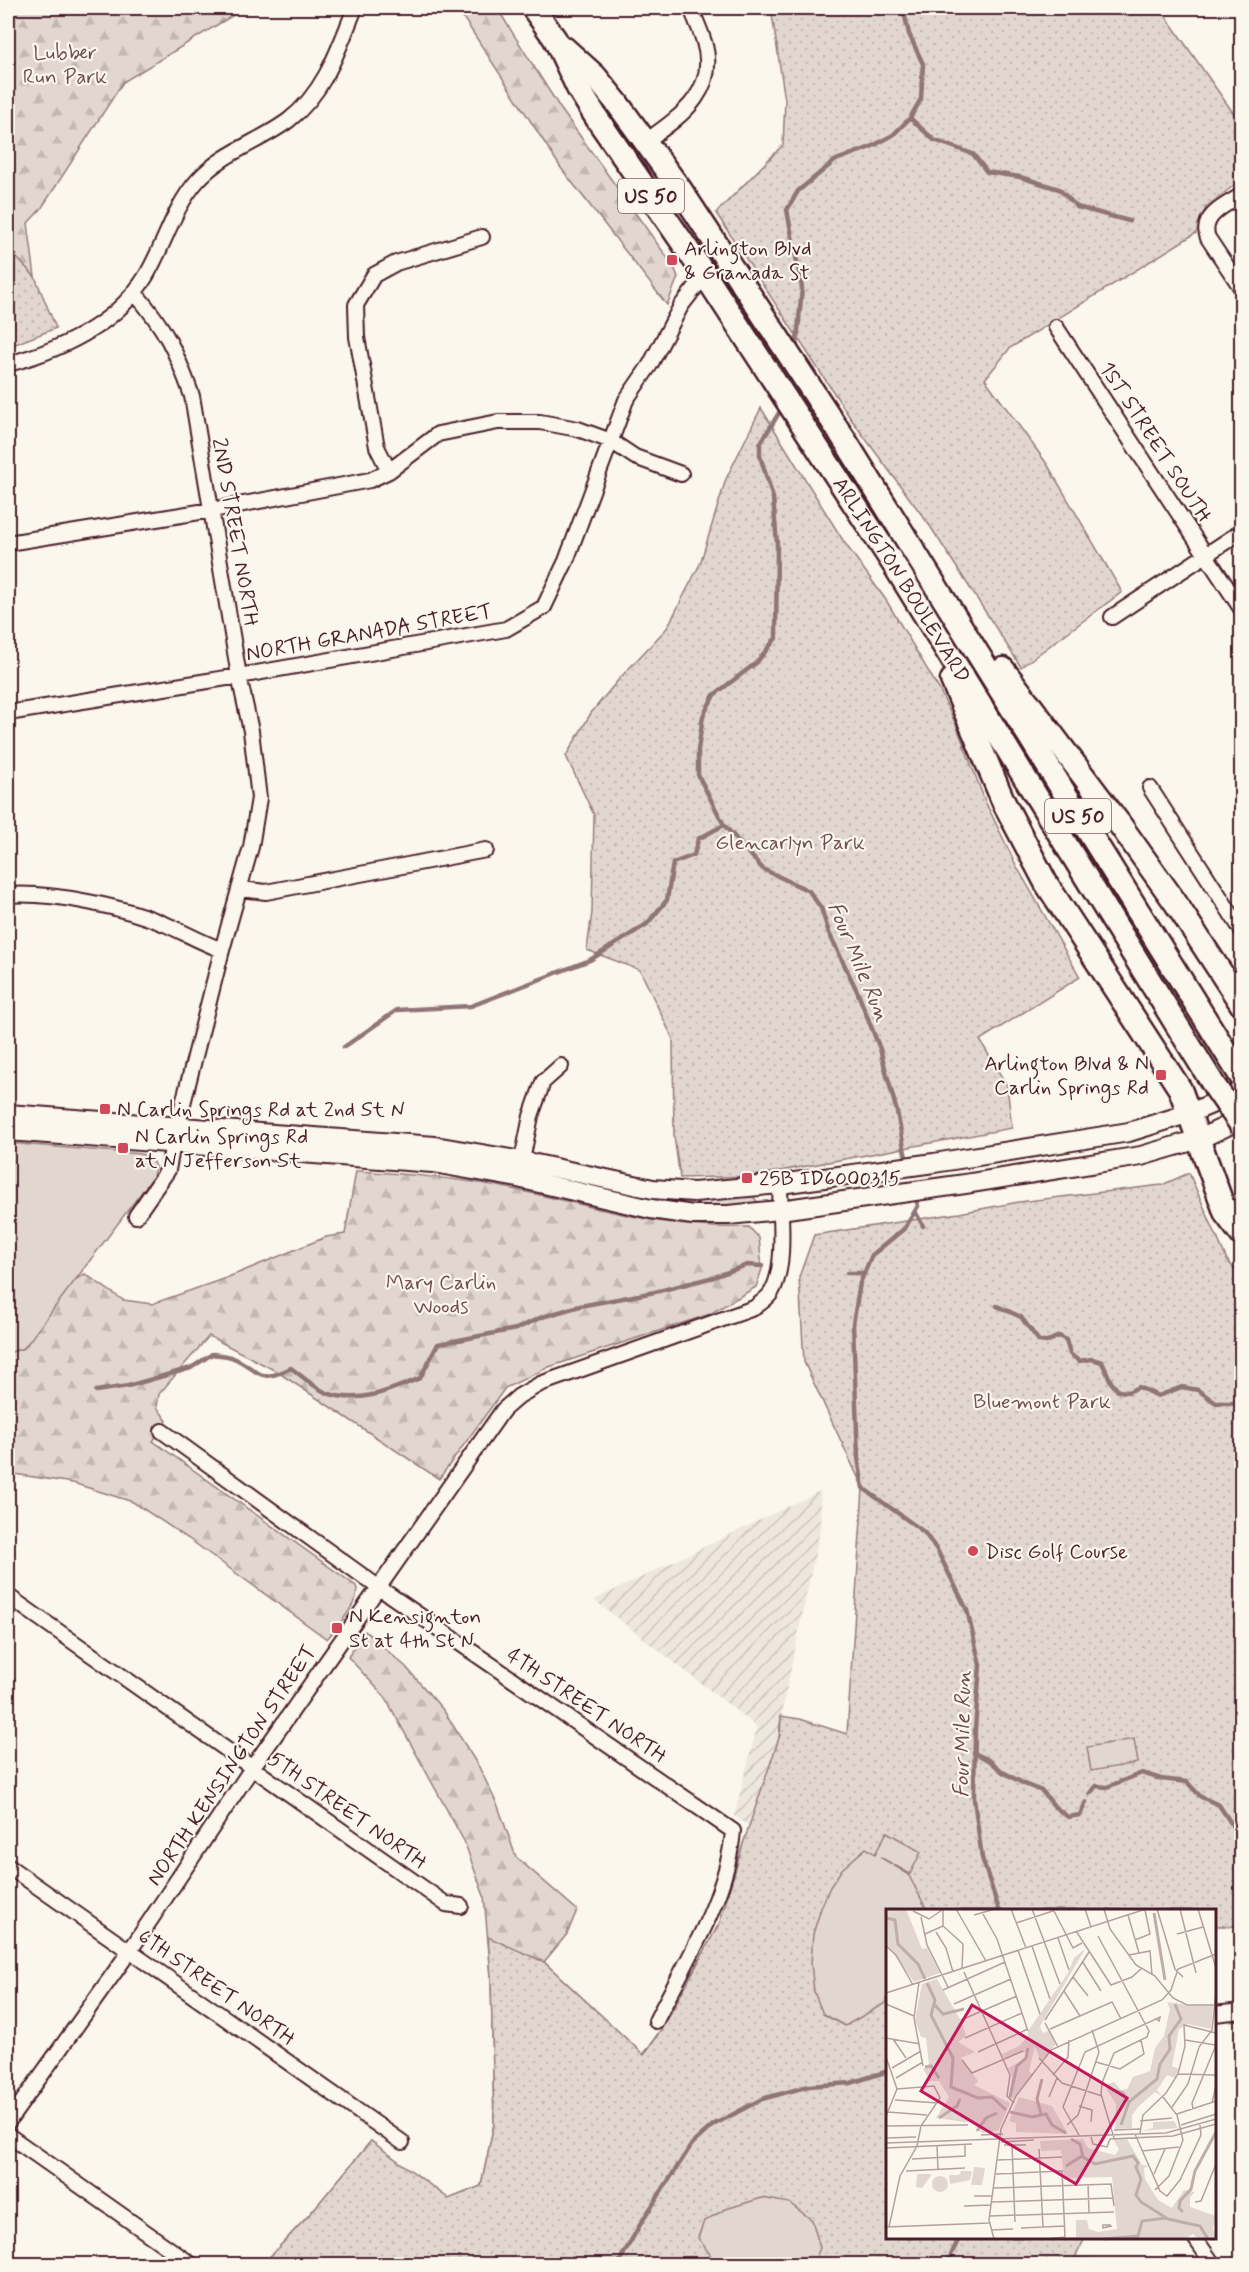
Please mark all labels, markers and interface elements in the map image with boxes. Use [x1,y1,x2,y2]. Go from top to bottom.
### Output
park label: Lubber Run Park [23,39,107,91]
road number: US 50 [618,179,684,213]
place label: Arlington Blvd & Granada St [684,235,812,287]
marker: Arlington Blvd & Granada St [665,253,679,267]
street label: 1ST STREET SOUTH [1093,357,1218,529]
street label: 2ND STREET NORTH [205,436,265,629]
street label: ARLINGTON BOULEVARD [825,472,976,688]
street label: NORTH GRANADA STREET [244,598,495,668]
road number: US 50 [1045,799,1111,833]
park label: Glencarlyn Park [715,829,865,857]
water label: Four Mile Run [820,898,896,1026]
place label: Arlington Blvd & N Carlin Springs Rd [984,1050,1149,1103]
marker: Arlington Blvd & N Carlin Springs Rd [1154,1068,1168,1082]
place label: N Carlin Springs Rd at 2nd St N [117,1096,405,1125]
marker: N Carlin Springs Rd at 2nd St N [98,1102,112,1116]
place label: N Carlin Springs Rd at N Jefferson St [135,1123,308,1175]
marker: N Carlin Springs Rd at N Jefferson St [116,1141,130,1155]
place label: 25B ID6000315 [759,1165,901,1193]
marker: 25B ID6000315 [740,1171,754,1185]
park label: Mary Carlin Woods [386,1269,496,1321]
park label: Bluemont Park [973,1388,1111,1416]
place label: Disc Golf Course [985,1538,1128,1566]
marker: Disc Golf Course [966,1544,980,1558]
place label: N Kensignton St at 4th St N [349,1603,481,1655]
marker: N Kensignton St at 4th St N [330,1621,344,1635]
street label: NORTH KENSINGTON STREET [141,1640,323,1891]
street label: 4TH STREET NORTH [501,1642,672,1770]
water label: Four Mile Run [948,1670,978,1798]
street label: 5TH STREET NORTH [262,1745,433,1876]
inset map [886,1909,1216,2239]
street label: 6TH STREET NORTH [132,1923,301,2053]

